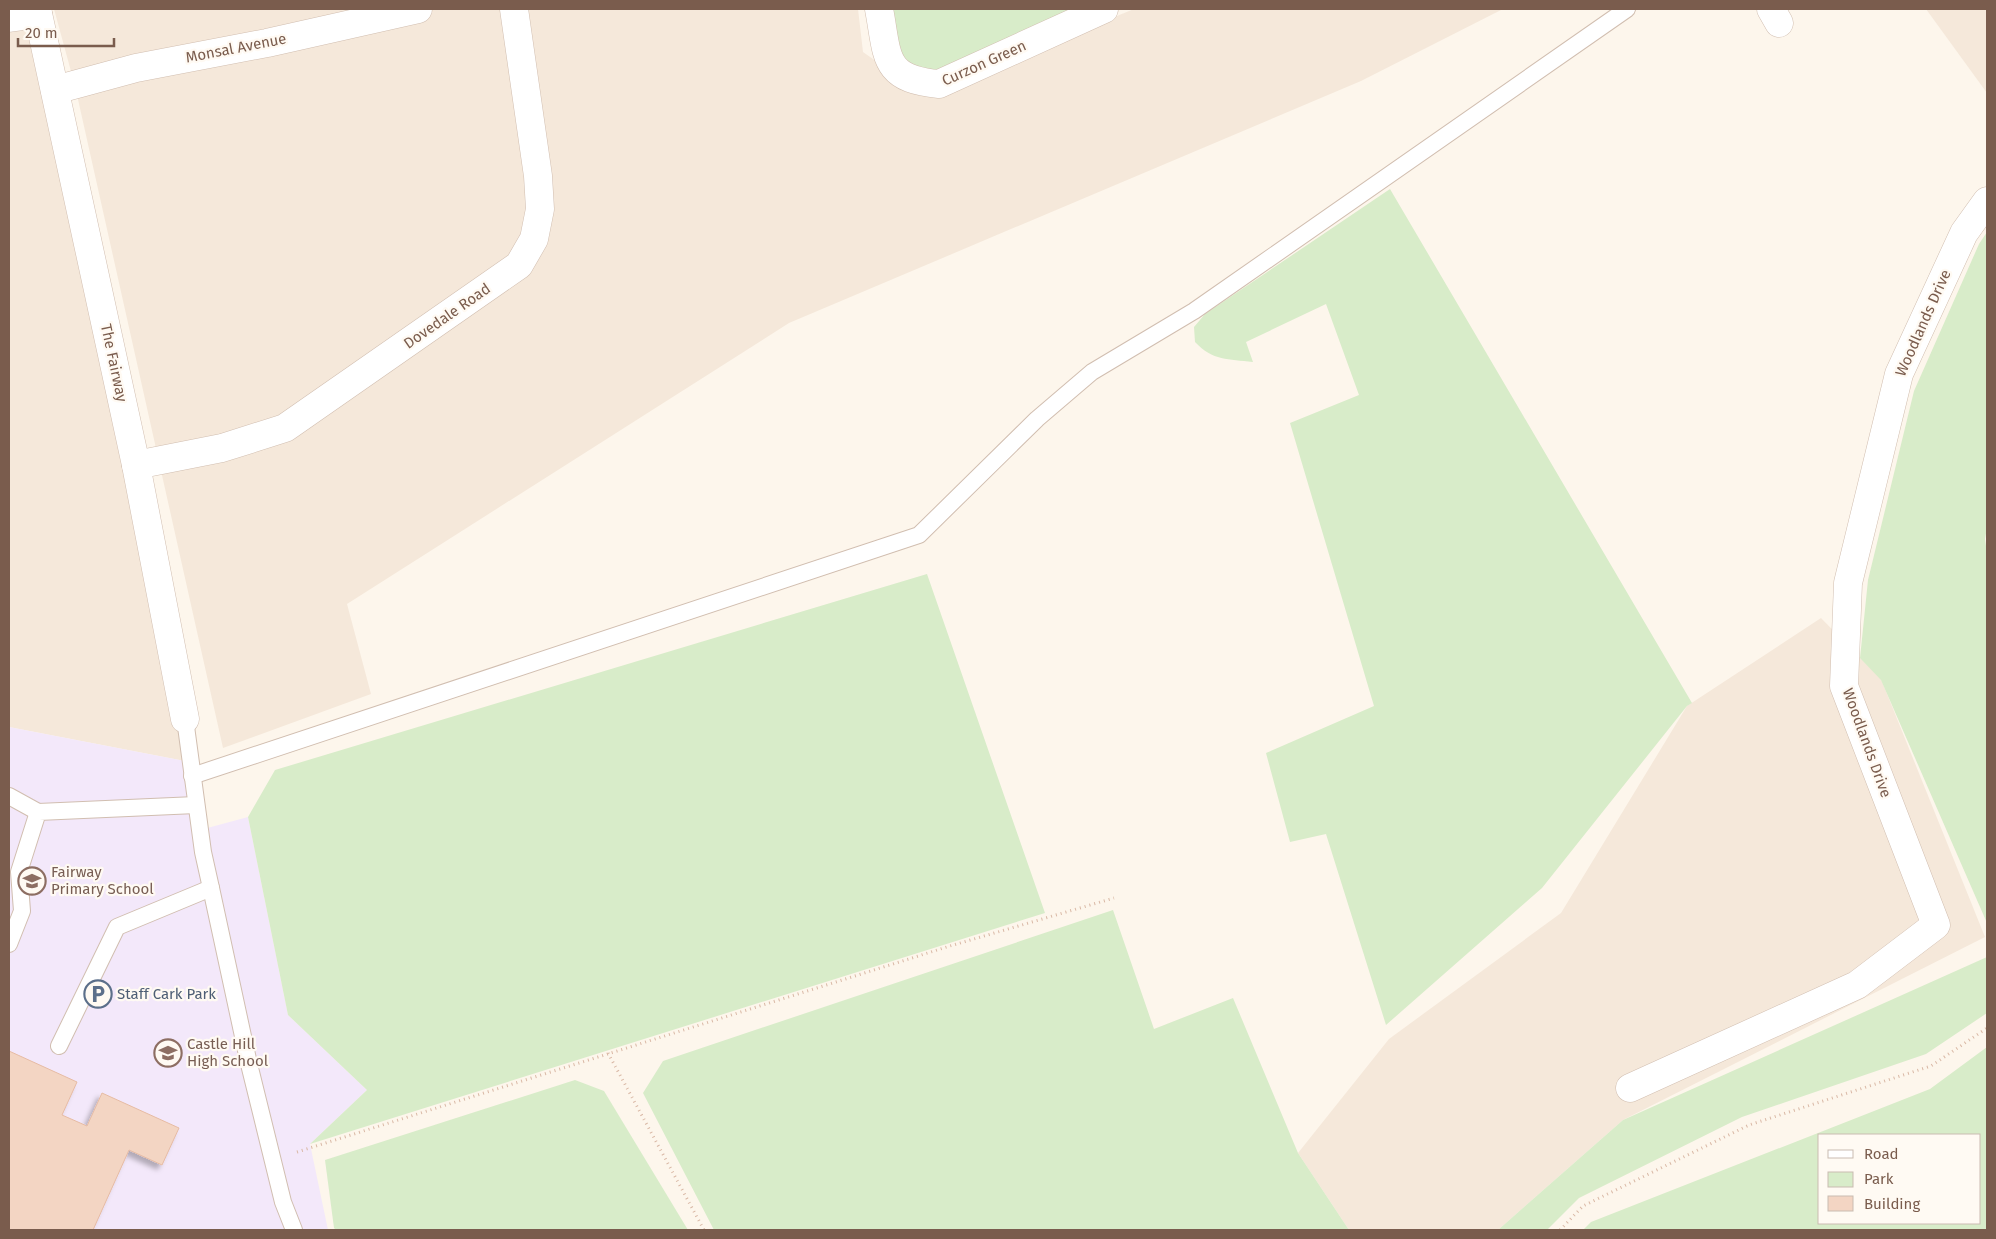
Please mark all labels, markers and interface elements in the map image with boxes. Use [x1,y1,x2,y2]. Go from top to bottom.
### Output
scale bar [18,15,114,47]
text: 20 m [25,24,58,42]
street label: Monsal Avenue [184,29,288,67]
street label: Curzon Green [939,36,1029,90]
street label: Woodlands Drive [1891,267,1955,379]
street label: Dovedale Road [400,279,494,353]
street label: The Fairway [97,322,131,404]
street label: Woodlands Drive [1839,686,1895,800]
place label: Fairway Primary School [51,863,154,898]
school or university icon: Fairway Primary School [17,866,47,896]
parking icon: Staff Cark Park [83,979,113,1009]
place label: Staff Cark Park [117,985,216,1003]
place label: Castle Hill High School [187,1035,269,1070]
school or university icon: Castle Hill High School [153,1038,183,1068]
legend [1818,1134,1981,1224]
text: Road [1864,1145,1899,1163]
text: Park [1864,1170,1894,1188]
text: Building [1864,1195,1920,1213]

